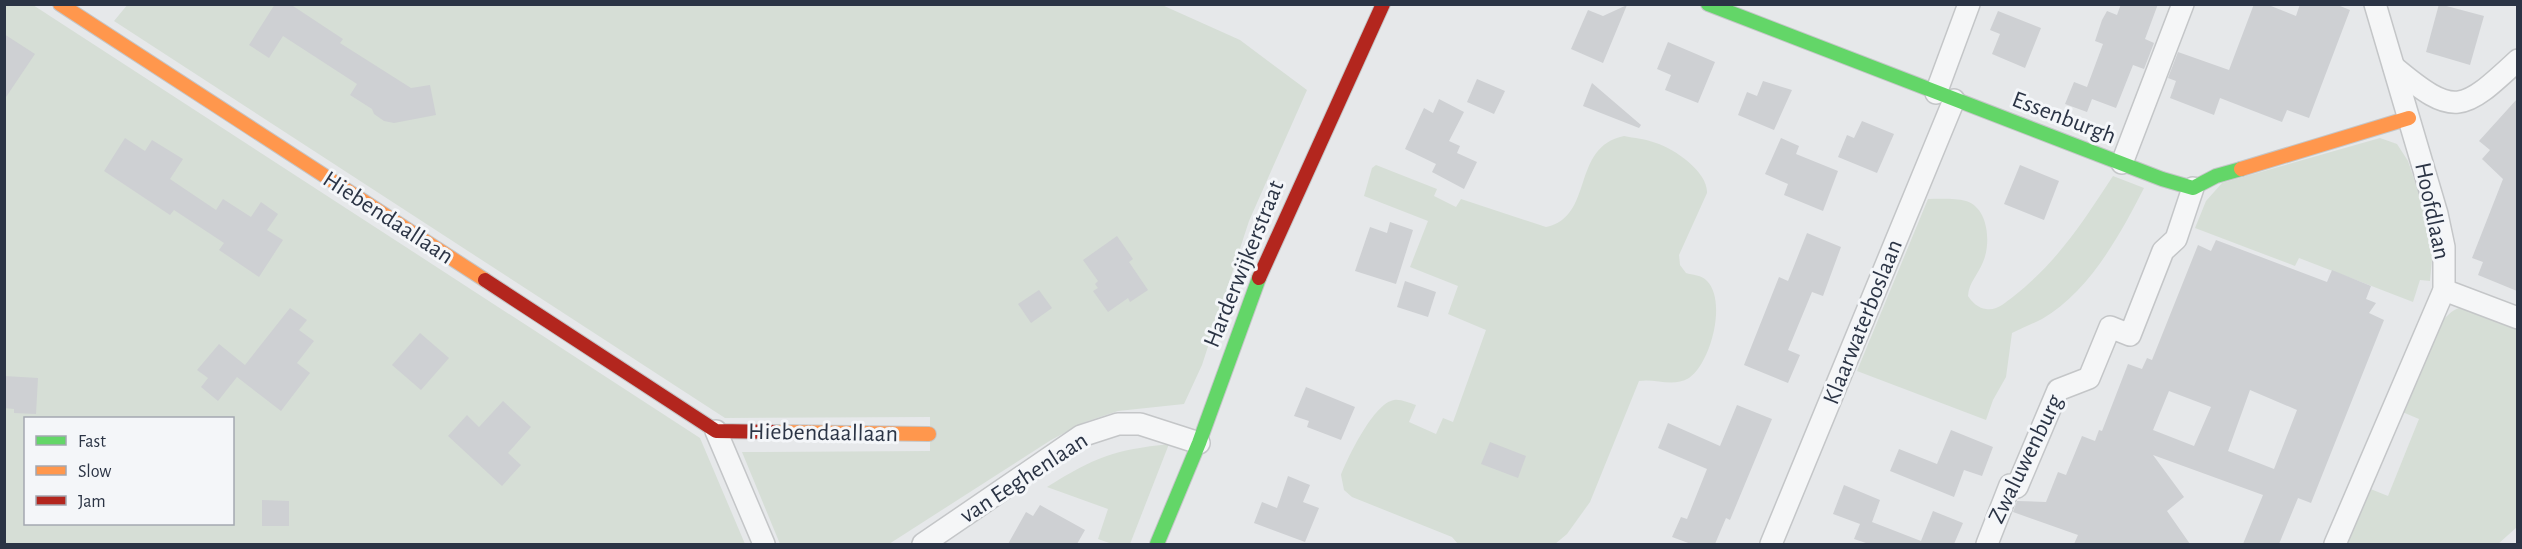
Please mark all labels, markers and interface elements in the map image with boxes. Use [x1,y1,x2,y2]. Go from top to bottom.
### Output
street label: Essenburgh [2009,87,2119,149]
street label: Hoofdlaan [2410,160,2454,262]
street label: Hiebendaallaan [319,167,457,269]
street label: Harderwijkerstraat [1200,177,1289,351]
street label: Klaarwaterboslaan [1819,236,1907,408]
street label: Zwaluwenburg [1985,391,2068,527]
legend [24,417,234,525]
street label: Hiebendaallaan [748,420,898,446]
street label: van Eeghenlaan [956,428,1092,528]
text: Fast [78,433,106,451]
text: Slow [78,463,111,481]
text: Jam [78,493,106,511]

